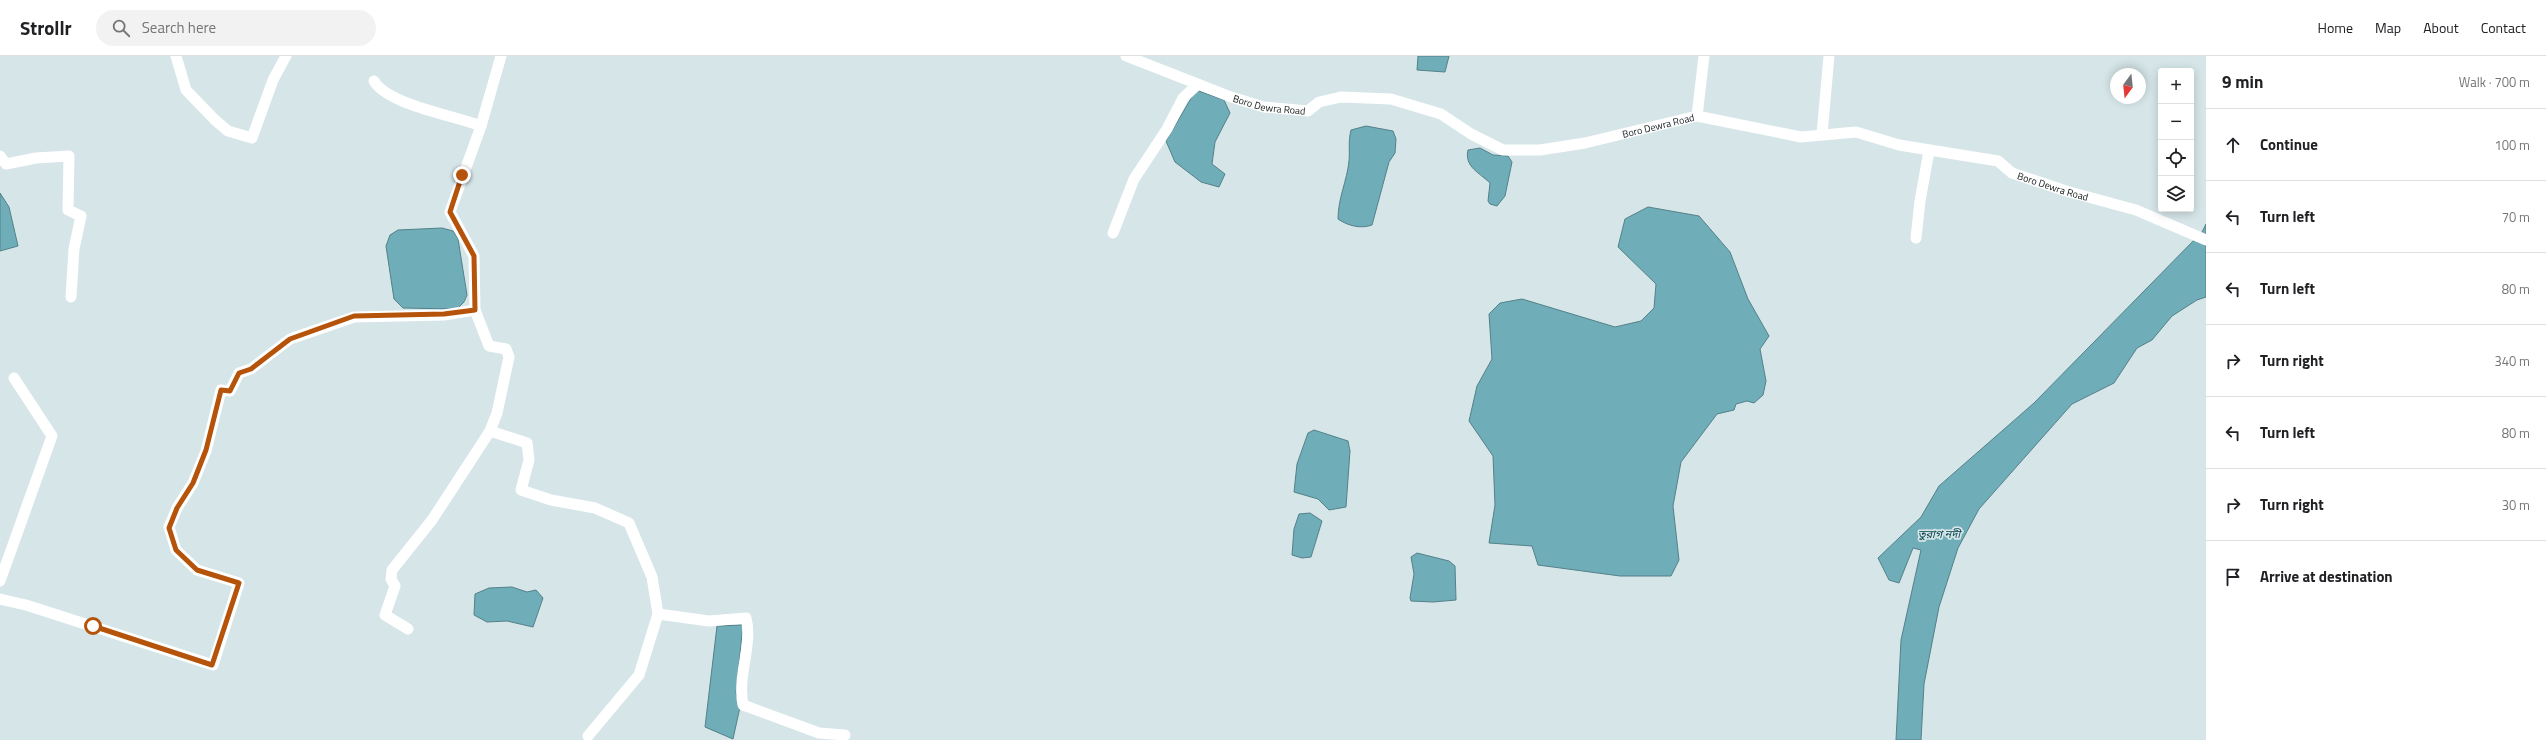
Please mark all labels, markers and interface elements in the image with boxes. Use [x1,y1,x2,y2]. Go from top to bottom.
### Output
search box [96,10,376,46]
text: Strollr [20,13,72,42]
text: Search here [142,16,216,39]
icon: search [110,17,132,39]
text: Home [2318,17,2353,38]
text: Map [2375,17,2401,38]
text: About [2423,17,2459,38]
text: Contact [2481,17,2526,38]
north arrow [2110,68,2146,104]
map controls [2158,68,2194,212]
button: + [2158,68,2194,104]
text: 9 min [2222,69,2263,95]
text: Walk · 700 m [2459,72,2530,92]
street label: Boro Dewra Road [1231,91,1306,119]
button: − [2158,104,2194,140]
street label: Boro Dewra Road [1621,110,1696,142]
text: Continue [2260,133,2318,156]
icon: ahead [2222,134,2244,156]
text: 100 m [2494,135,2530,155]
button: locate [2158,140,2194,176]
route end [453,166,471,184]
street label: Boro Dewra Road [2015,168,2090,205]
button: layers [2158,176,2194,212]
text: Turn left [2260,205,2315,228]
icon: left [2222,206,2244,228]
text: 70 m [2502,207,2530,227]
text: Turn left [2260,277,2315,300]
icon: left [2222,278,2244,300]
text: 80 m [2502,279,2530,299]
text: Turn right [2260,349,2324,372]
icon: right [2222,350,2244,372]
text: 340 m [2494,351,2530,371]
text: Turn left [2260,421,2315,444]
icon: left [2222,422,2244,444]
text: 80 m [2502,423,2530,443]
text: Turn right [2260,493,2324,516]
icon: right [2222,494,2244,516]
text: 30 m [2502,495,2530,515]
water label: তুরাগ নদী [1918,526,1962,542]
text: Arrive at destination [2260,565,2393,588]
icon: arrive [2222,566,2244,588]
route start [84,617,102,635]

